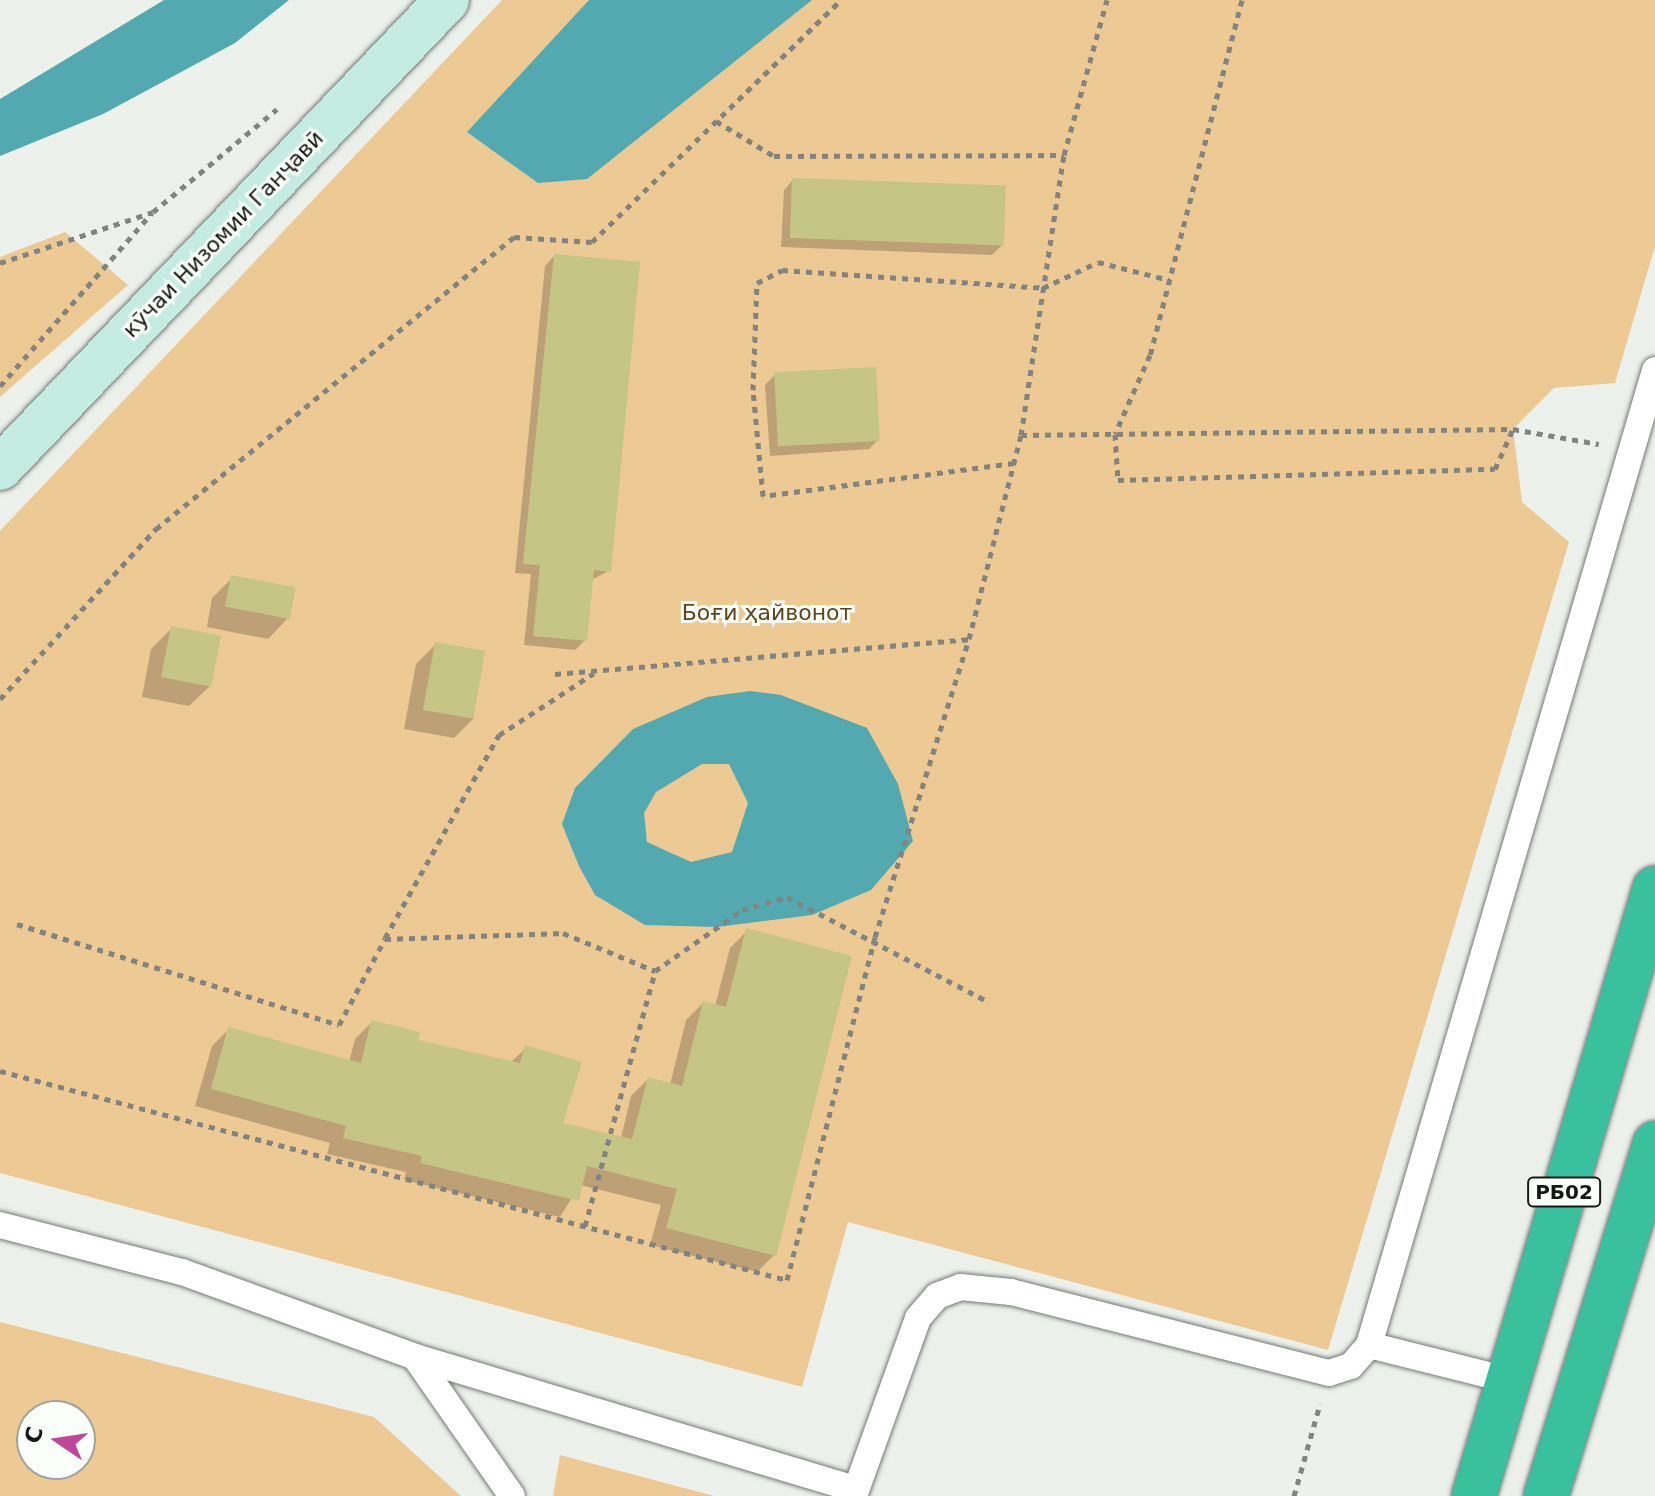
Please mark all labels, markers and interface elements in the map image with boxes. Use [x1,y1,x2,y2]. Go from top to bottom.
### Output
street label: кӯчаи Низомии Ганҷавӣ [117,125,329,343]
park label: Боғи ҳайвонот [682,600,852,626]
road number: РБ02 [1526,1176,1602,1208]
north arrow [16,1400,96,1480]
text: С [20,1424,48,1446]

